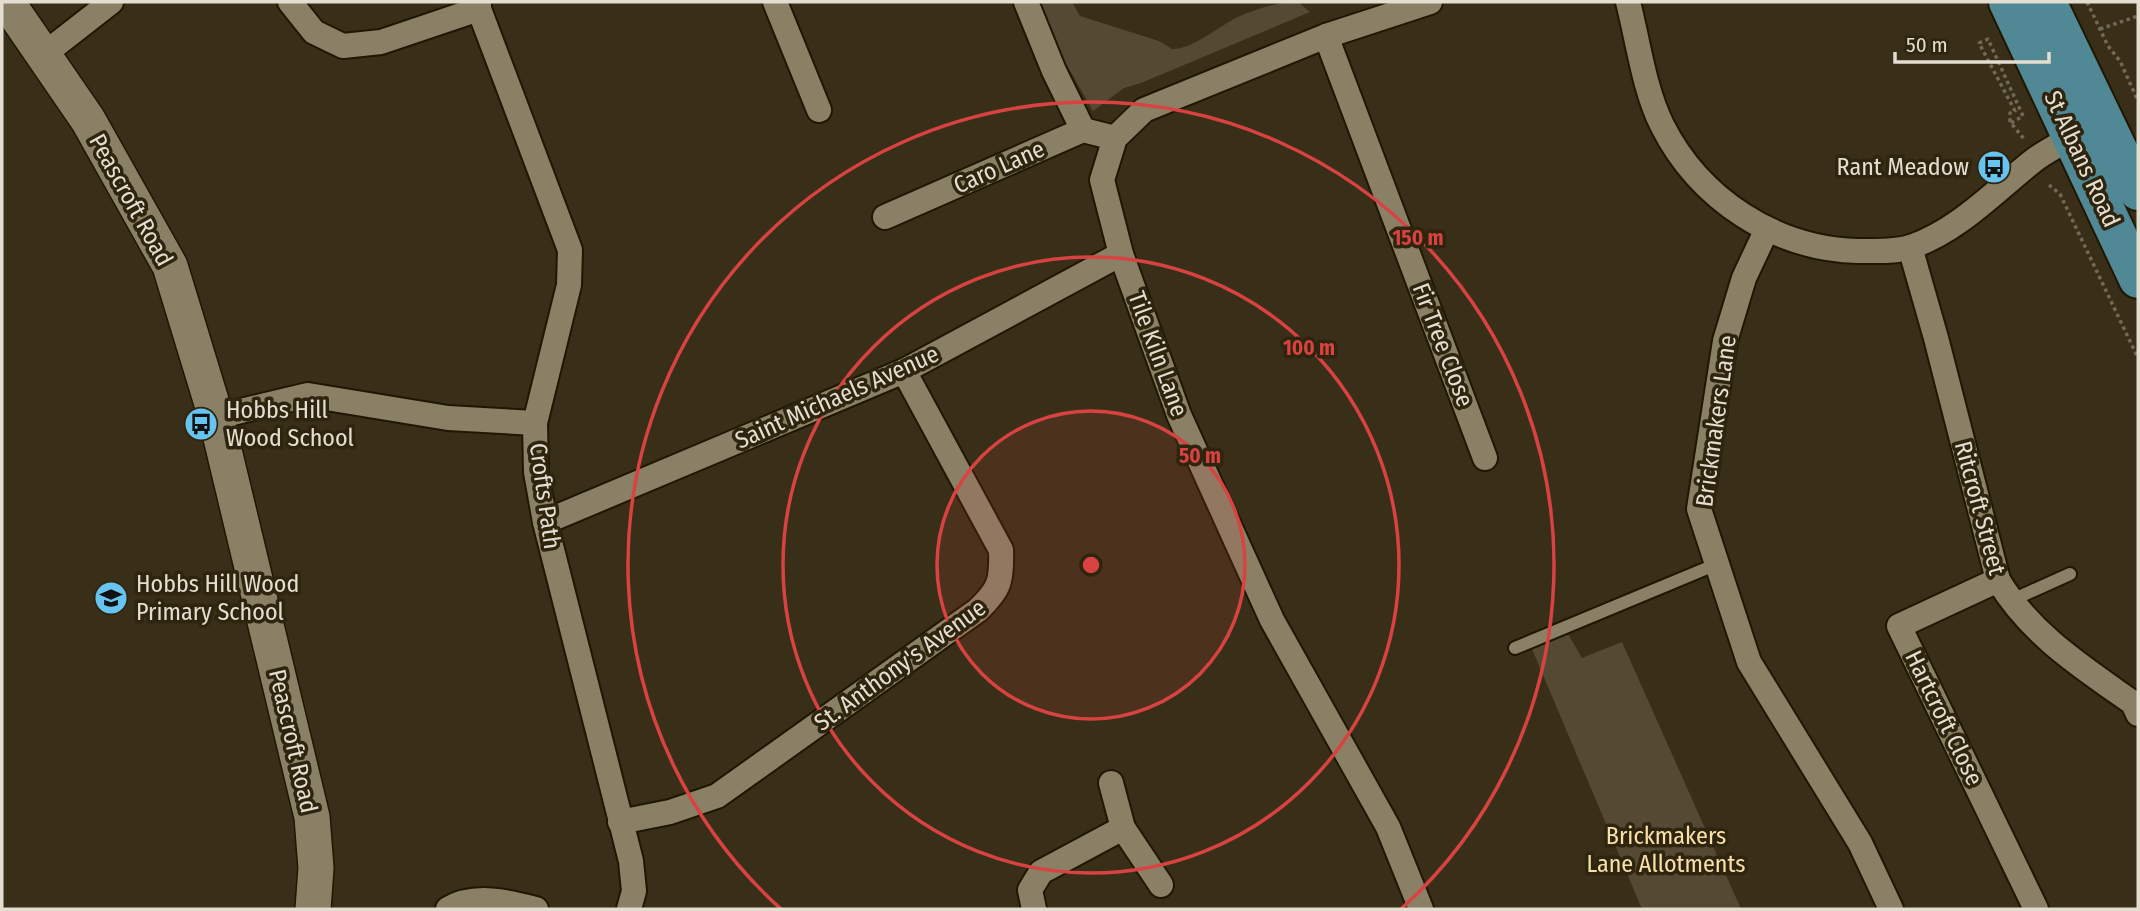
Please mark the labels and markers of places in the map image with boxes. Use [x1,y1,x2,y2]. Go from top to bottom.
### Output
bus stop icon: Rant Meadow [1975,148,2013,186]
place label: Rant Meadow [1837,153,1969,181]
place label: Hobbs Hill Wood School [226,396,354,452]
bus stop icon: Hobbs Hill Wood School [182,405,220,443]
centre of rings [1079,553,1103,577]
place label: Hobbs Hill Wood Primary School [136,570,299,626]
school or university icon: Hobbs Hill Wood Primary School [92,579,130,617]

